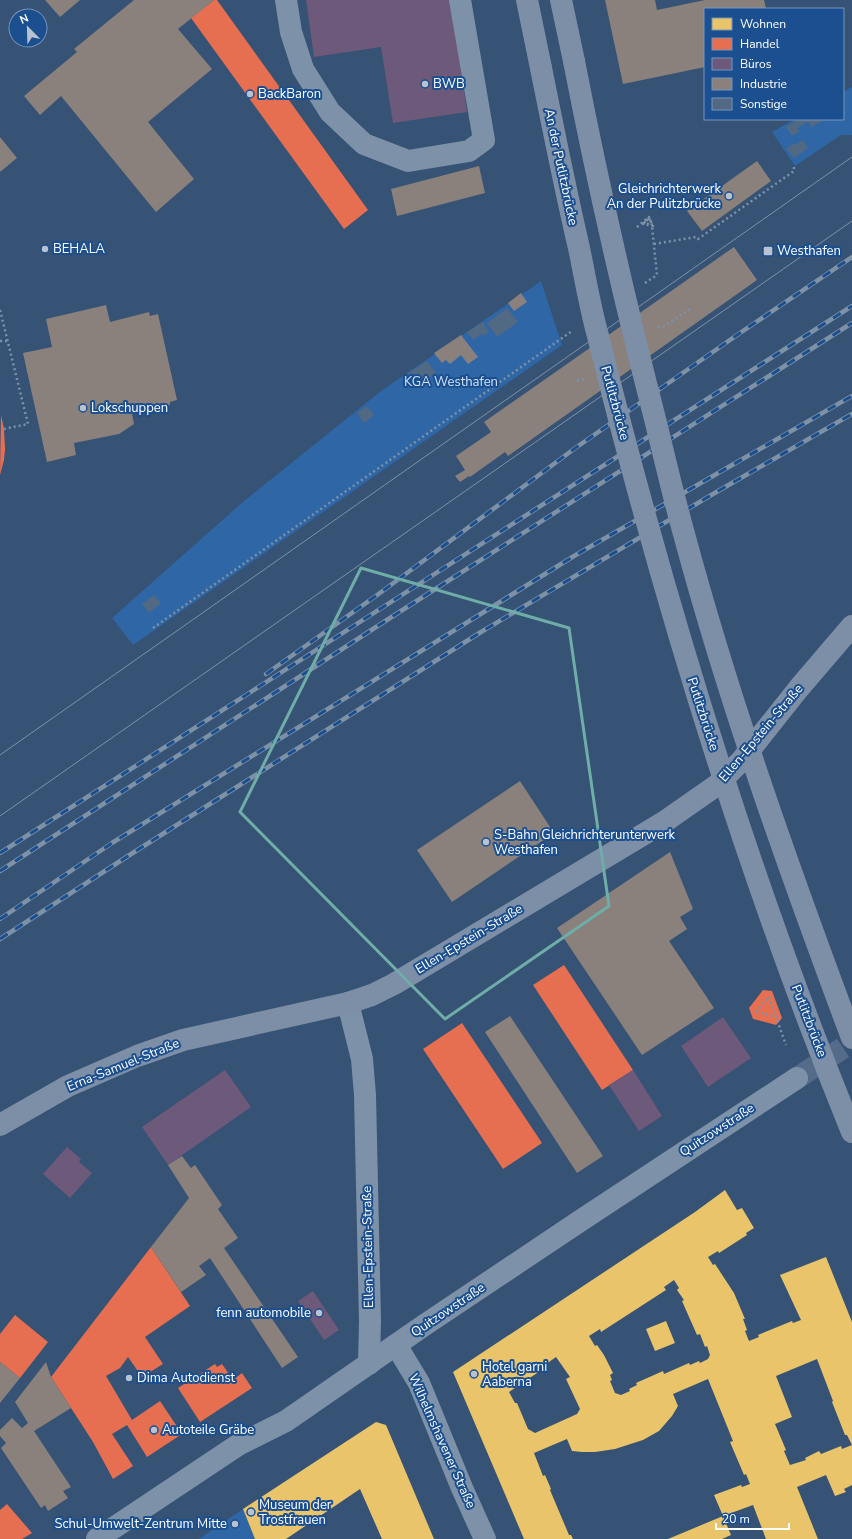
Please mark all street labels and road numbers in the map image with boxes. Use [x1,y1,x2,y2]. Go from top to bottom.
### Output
street label: An der Putlitzbrücke [540,107,582,227]
street label: Putlitzbrücke [596,364,634,442]
street label: Putlitzbrücke [683,675,723,753]
street label: Ellen-Epstein-Straße [715,680,807,786]
street label: Ellen-Epstein-Straße [412,900,526,978]
street label: Putlitzbrücke [787,982,831,1060]
street label: Erna-Samuel-Straße [64,1034,182,1096]
street label: Quitzowstraße [676,1099,758,1161]
street label: Ellen-Epstein-Straße [358,1186,378,1308]
street label: Quitzowstraße [407,1279,489,1341]
street label: Wilhelmshavener Straße [404,1371,480,1511]

